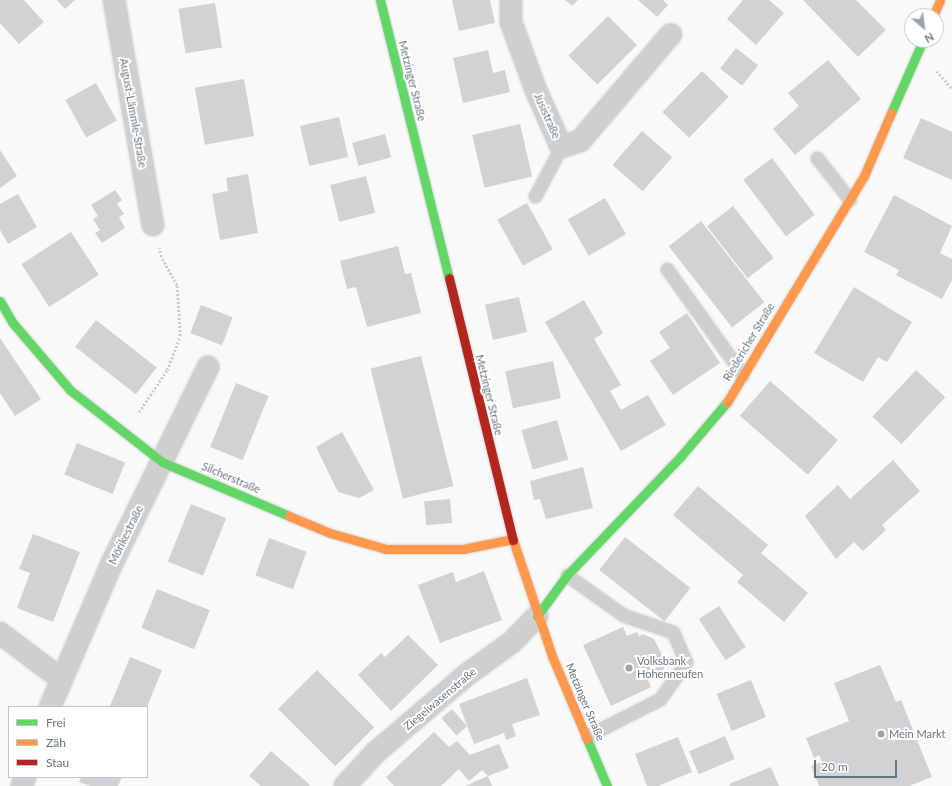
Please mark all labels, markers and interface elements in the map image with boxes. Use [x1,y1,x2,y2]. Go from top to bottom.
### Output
north arrow [904,8,944,48]
text: N [923,30,936,46]
street label: Metzinger Straße [396,39,428,123]
street label: August-Lämmle-Straße [117,57,149,169]
street label: Jusistraße [531,91,563,141]
street label: Riedericher Straße [720,300,778,384]
street label: Metzinger Straße [473,353,505,437]
street label: Silcherstraße [200,460,262,496]
street label: Mörikestraße [106,503,146,567]
place label: Volksbank Hohenneufen [637,655,703,681]
street label: Metzinger Straße [563,661,607,743]
marker: Volksbank Hohenneufen [624,663,634,673]
street label: Ziegelwasenstraße [401,665,479,733]
legend [8,706,148,778]
text: Frei [46,715,66,730]
place label: Mein Markt [889,727,945,741]
marker: Mein Markt [876,729,886,739]
text: Zäh [46,735,66,750]
scale bar [816,752,899,778]
text: Stau [46,755,69,770]
text: 20 m [821,759,848,774]

